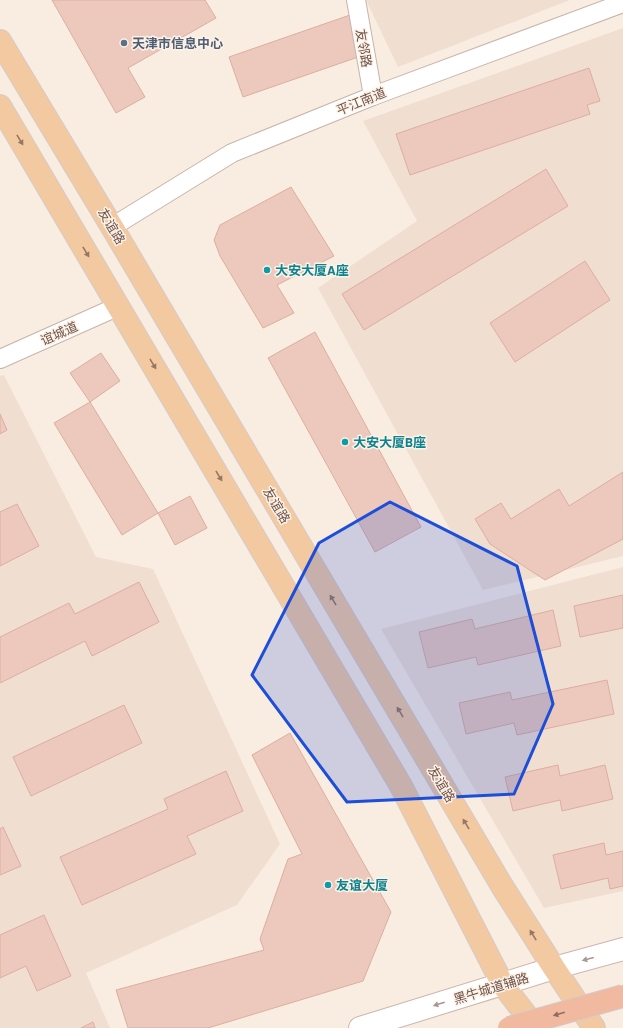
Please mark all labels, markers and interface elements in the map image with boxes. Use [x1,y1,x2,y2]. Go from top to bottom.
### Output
street label: 友邻路 [353,27,375,69]
place label: 天津市信息中心 [132,35,223,51]
marker: 天津市信息中心 [119,38,129,48]
street label: 平江南道 [334,84,388,118]
one-way arrow [16,135,24,145]
street label: 友谊路 [95,205,129,247]
one-way arrow [83,246,90,258]
place label: 大安大厦A座 [275,262,349,278]
marker: 大安大厦A座 [262,265,272,275]
street label: 谊城道 [38,318,80,348]
one-way arrow [149,358,156,370]
place label: 大安大厦B座 [353,434,426,450]
marker: 大安大厦B座 [340,437,350,447]
one-way arrow [215,470,222,482]
street label: 友谊路 [260,484,294,526]
one-way arrow [330,594,337,606]
one-way arrow [396,706,403,718]
street label: 友谊路 [425,763,459,805]
one-way arrow [462,818,469,830]
place label: 友谊大厦 [336,877,388,893]
marker: 友谊大厦 [323,880,333,890]
one-way arrow [529,930,537,940]
one-way arrow [582,956,594,962]
street label: 黑牛城道辅路 [451,969,531,1007]
one-way arrow [433,1001,445,1007]
one-way arrow [552,1011,564,1017]

